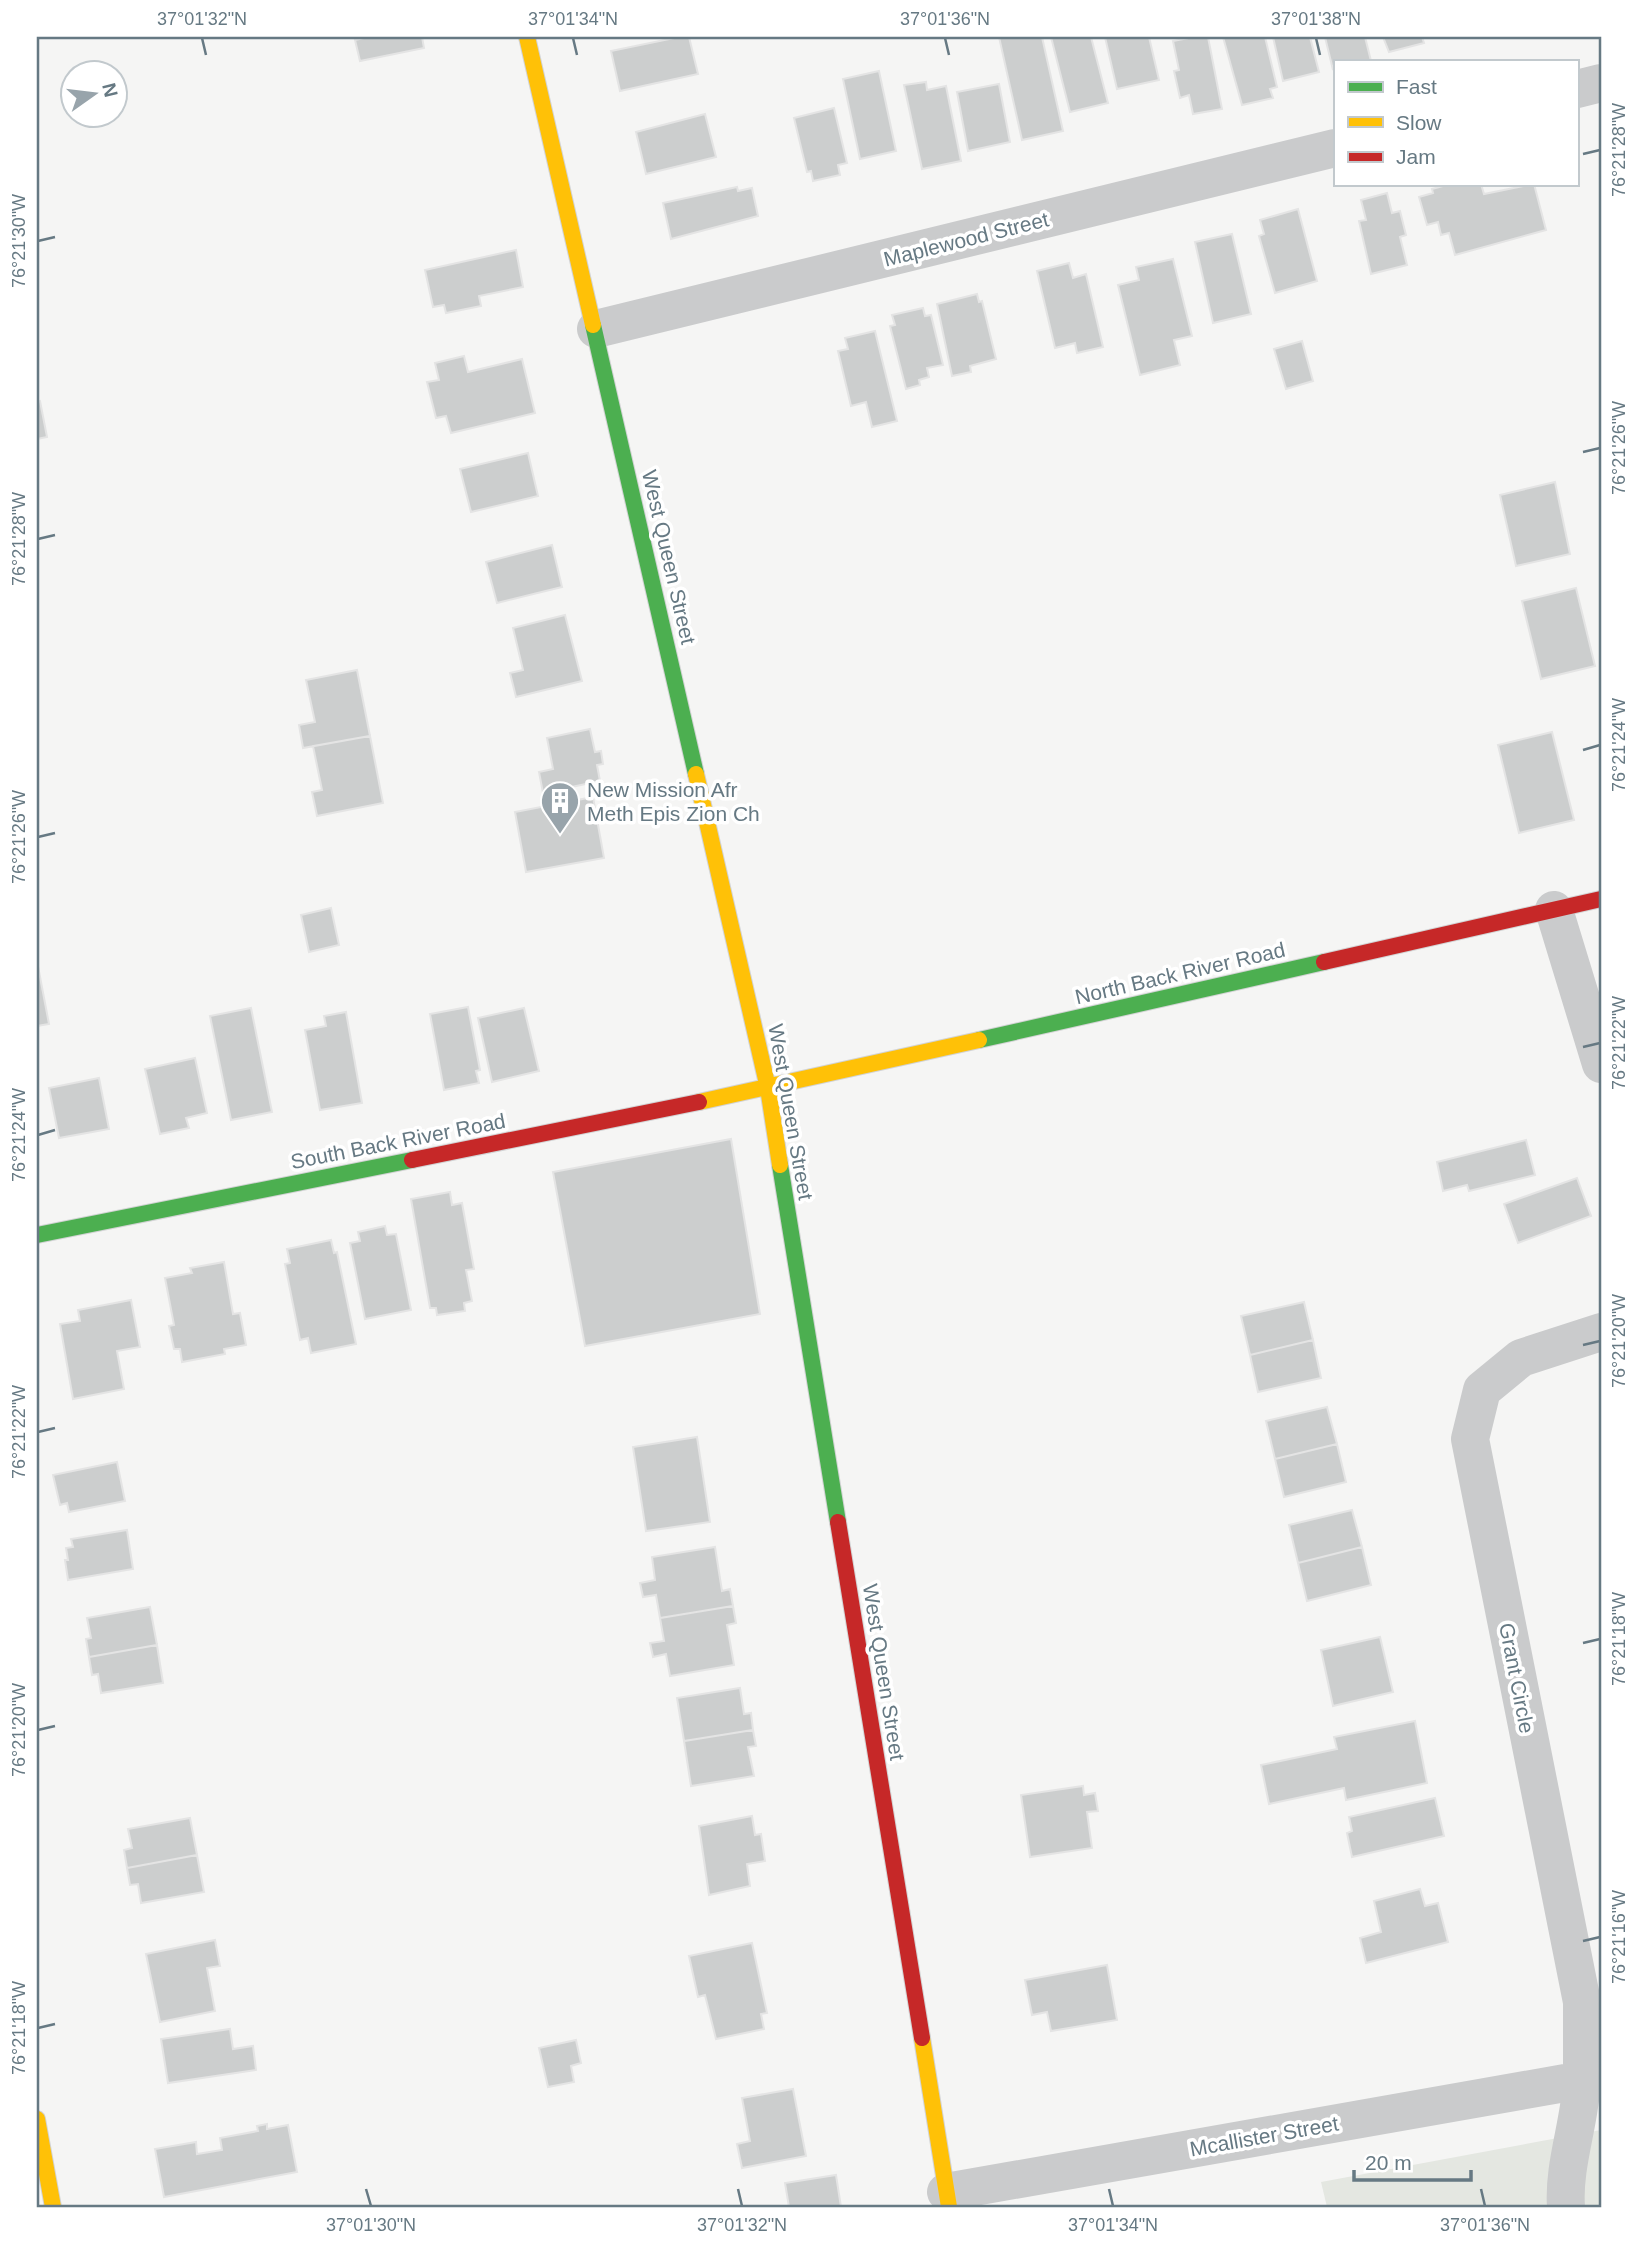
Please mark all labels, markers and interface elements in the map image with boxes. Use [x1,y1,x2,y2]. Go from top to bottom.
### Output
text: 37°01'32"N [157,9,247,29]
text: 37°01'34"N [528,9,618,29]
text: 37°01'36"N [900,9,990,29]
text: 37°01'38"N [1271,9,1361,29]
north arrow [60,60,130,130]
legend [1334,60,1578,186]
text: Fast [1396,75,1437,98]
text: N [98,81,122,99]
text: 76°21'28"W [1609,103,1629,197]
text: Slow [1396,111,1442,134]
text: Jam [1396,145,1436,168]
text: 76°21'30"W [9,194,29,288]
street label: Maplewood Street [881,207,1051,271]
text: 76°21'26"W [1609,401,1629,495]
street label: West Queen Street [638,468,700,647]
text: 76°21'28"W [9,492,29,586]
text: 76°21'24"W [1609,698,1629,792]
place label: New Mission Afr Meth Epis Zion Ch [587,778,760,825]
building icon: New Mission Afr Meth Epis Zion Ch [539,780,581,835]
text: 76°21'26"W [9,790,29,884]
street label: North Back River Road [1073,938,1287,1008]
text: 76°21'22"W [1609,996,1629,1090]
street label: West Queen Street [764,1022,818,1202]
text: 76°21'24"W [9,1088,29,1182]
street label: South Back River Road [289,1109,507,1173]
text: 76°21'20"W [1609,1294,1629,1388]
text: 76°21'22"W [9,1385,29,1479]
street label: West Queen Street [859,1582,909,1762]
text: 76°21'18"W [1609,1592,1629,1686]
street label: Grant Circle [1495,1621,1539,1735]
text: 76°21'20"W [9,1683,29,1777]
text: 76°21'16"W [1609,1890,1629,1984]
text: 76°21'18"W [9,1981,29,2075]
street label: Mcallister Street [1188,2112,1340,2160]
scale bar [1354,2139,1472,2183]
text: 20 m [1365,2151,1412,2174]
text: 37°01'30"N [326,2215,416,2235]
text: 37°01'32"N [697,2215,787,2235]
text: 37°01'34"N [1068,2215,1158,2235]
text: 37°01'36"N [1440,2215,1530,2235]

